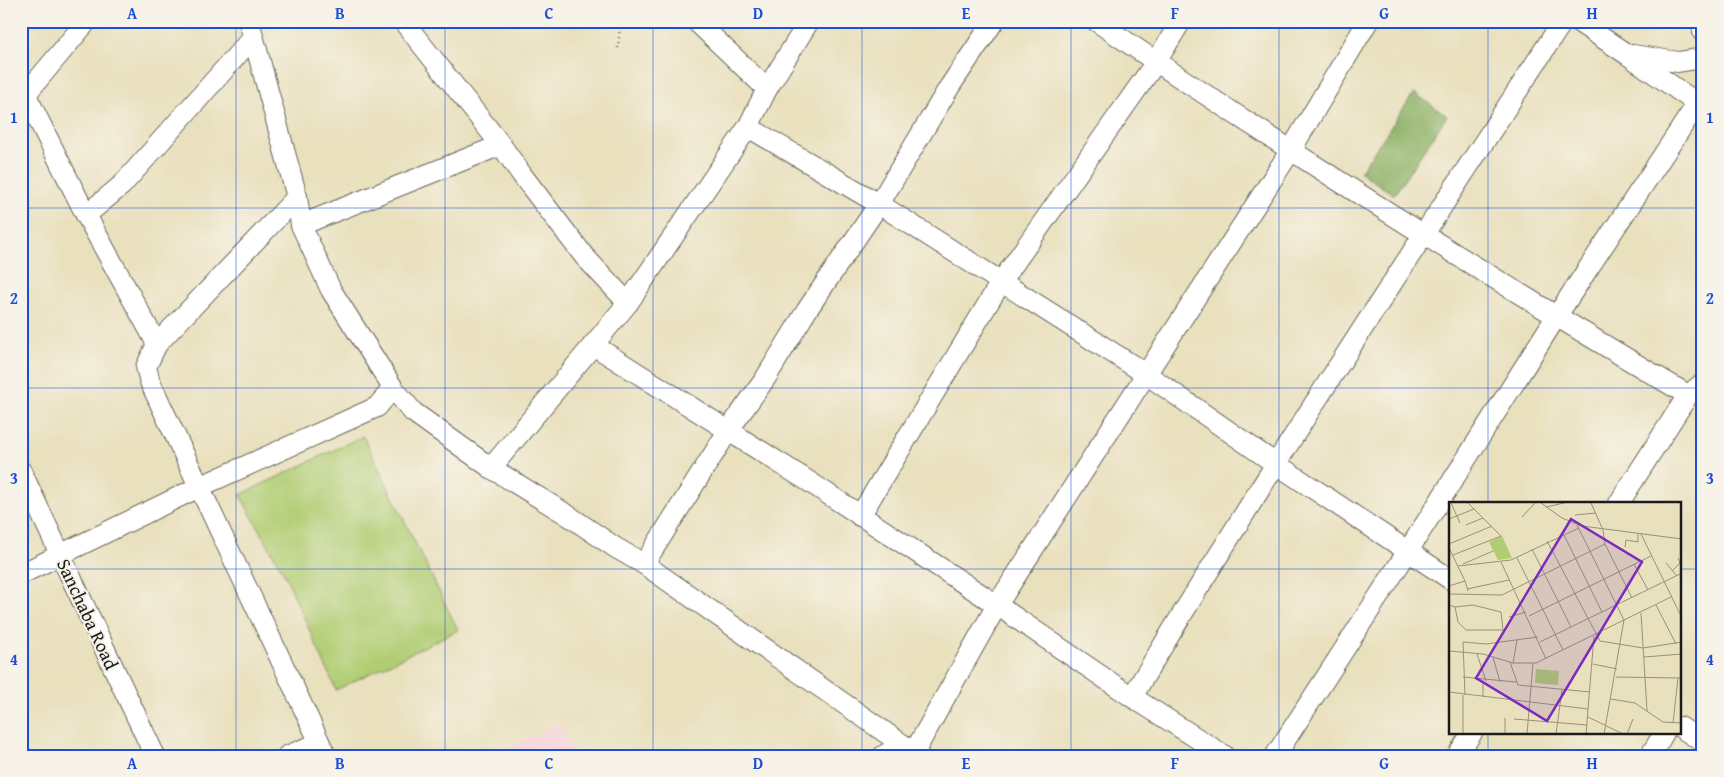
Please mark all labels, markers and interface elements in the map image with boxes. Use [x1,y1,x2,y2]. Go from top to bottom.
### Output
text: A [127,1,138,25]
text: B [335,1,345,25]
text: C [544,1,554,25]
text: D [753,1,763,25]
text: E [962,1,971,25]
text: F [1171,1,1179,25]
text: G [1379,1,1389,25]
text: H [1586,1,1598,25]
text: 1 [10,105,18,129]
text: 1 [1706,105,1714,129]
text: 2 [10,286,18,310]
text: 2 [1706,286,1714,310]
text: 3 [10,466,18,490]
text: 3 [1706,466,1714,490]
inset map [1449,502,1682,734]
street label: Sanchaba Road [50,554,126,675]
text: 4 [10,647,18,671]
text: 4 [1706,647,1714,671]
text: A [127,751,138,775]
text: B [335,751,345,775]
text: C [544,751,554,775]
text: D [753,751,763,775]
text: E [962,751,971,775]
text: F [1171,751,1179,775]
text: G [1379,751,1389,775]
text: H [1586,751,1598,775]

